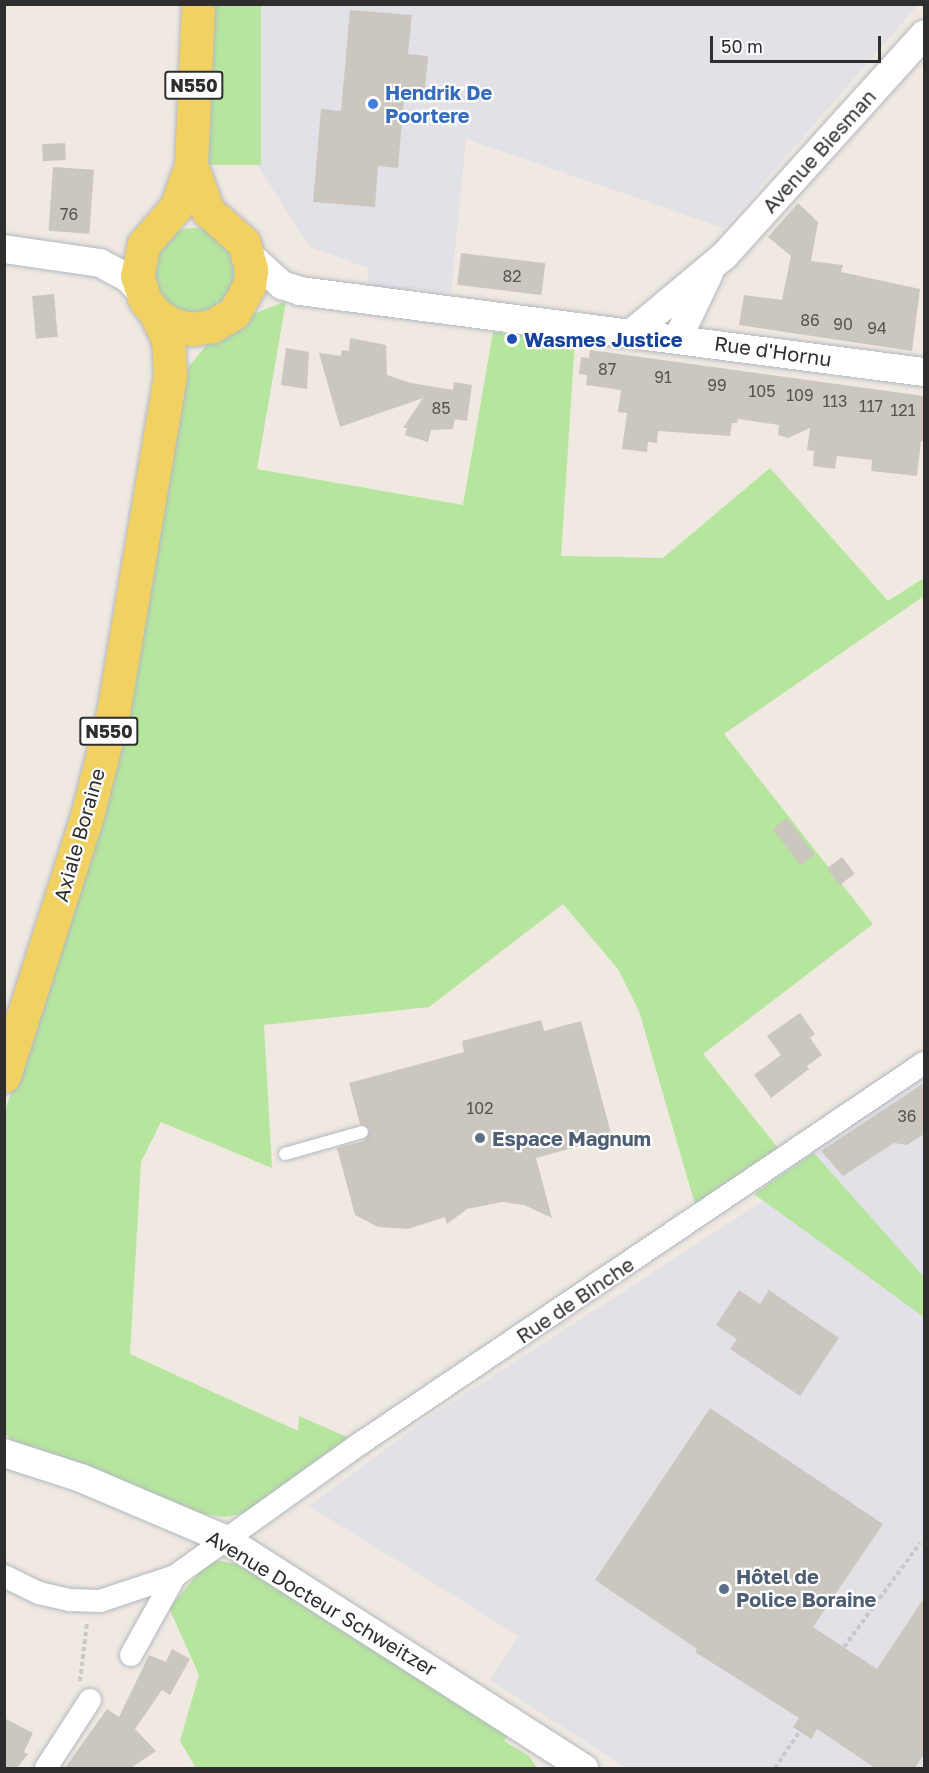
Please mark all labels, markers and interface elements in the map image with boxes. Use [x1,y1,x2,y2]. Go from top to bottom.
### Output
scale bar [713,24,884,62]
text: 50 m [721,35,763,57]
road number: N550 [164,70,224,100]
place label: Hendrik De Poortere [385,80,492,127]
street label: Avenue Biesman [757,84,881,218]
marker: Hendrik De Poortere [366,97,380,111]
house number: 76 [60,204,78,224]
house number: 82 [502,266,522,286]
house number: 86 [800,310,820,330]
house number: 90 [833,314,853,334]
house number: 94 [867,318,887,338]
place label: Wasmes Justice [524,327,682,351]
street label: Rue d'Hornu [713,331,833,371]
marker: Wasmes Justice [505,332,519,346]
house number: 87 [598,359,616,379]
house number: 91 [654,367,672,387]
house number: 99 [707,375,727,395]
house number: 105 [749,381,775,401]
house number: 109 [786,385,814,405]
house number: 113 [823,391,847,411]
house number: 117 [859,396,883,416]
house number: 85 [431,398,451,418]
house number: 121 [891,400,915,420]
road number: N550 [79,716,139,746]
street label: Axiale Boraine [48,765,110,905]
house number: 102 [467,1098,493,1118]
house number: 36 [897,1106,917,1126]
place label: Espace Magnum [492,1126,651,1150]
marker: Espace Magnum [473,1131,487,1145]
street label: Rue de Binche [512,1252,638,1348]
street label: Avenue Docteur Schweitzer [203,1525,441,1681]
place label: Hôtel de Police Boraine [736,1565,876,1612]
marker: Hôtel de Police Boraine [717,1582,731,1596]

